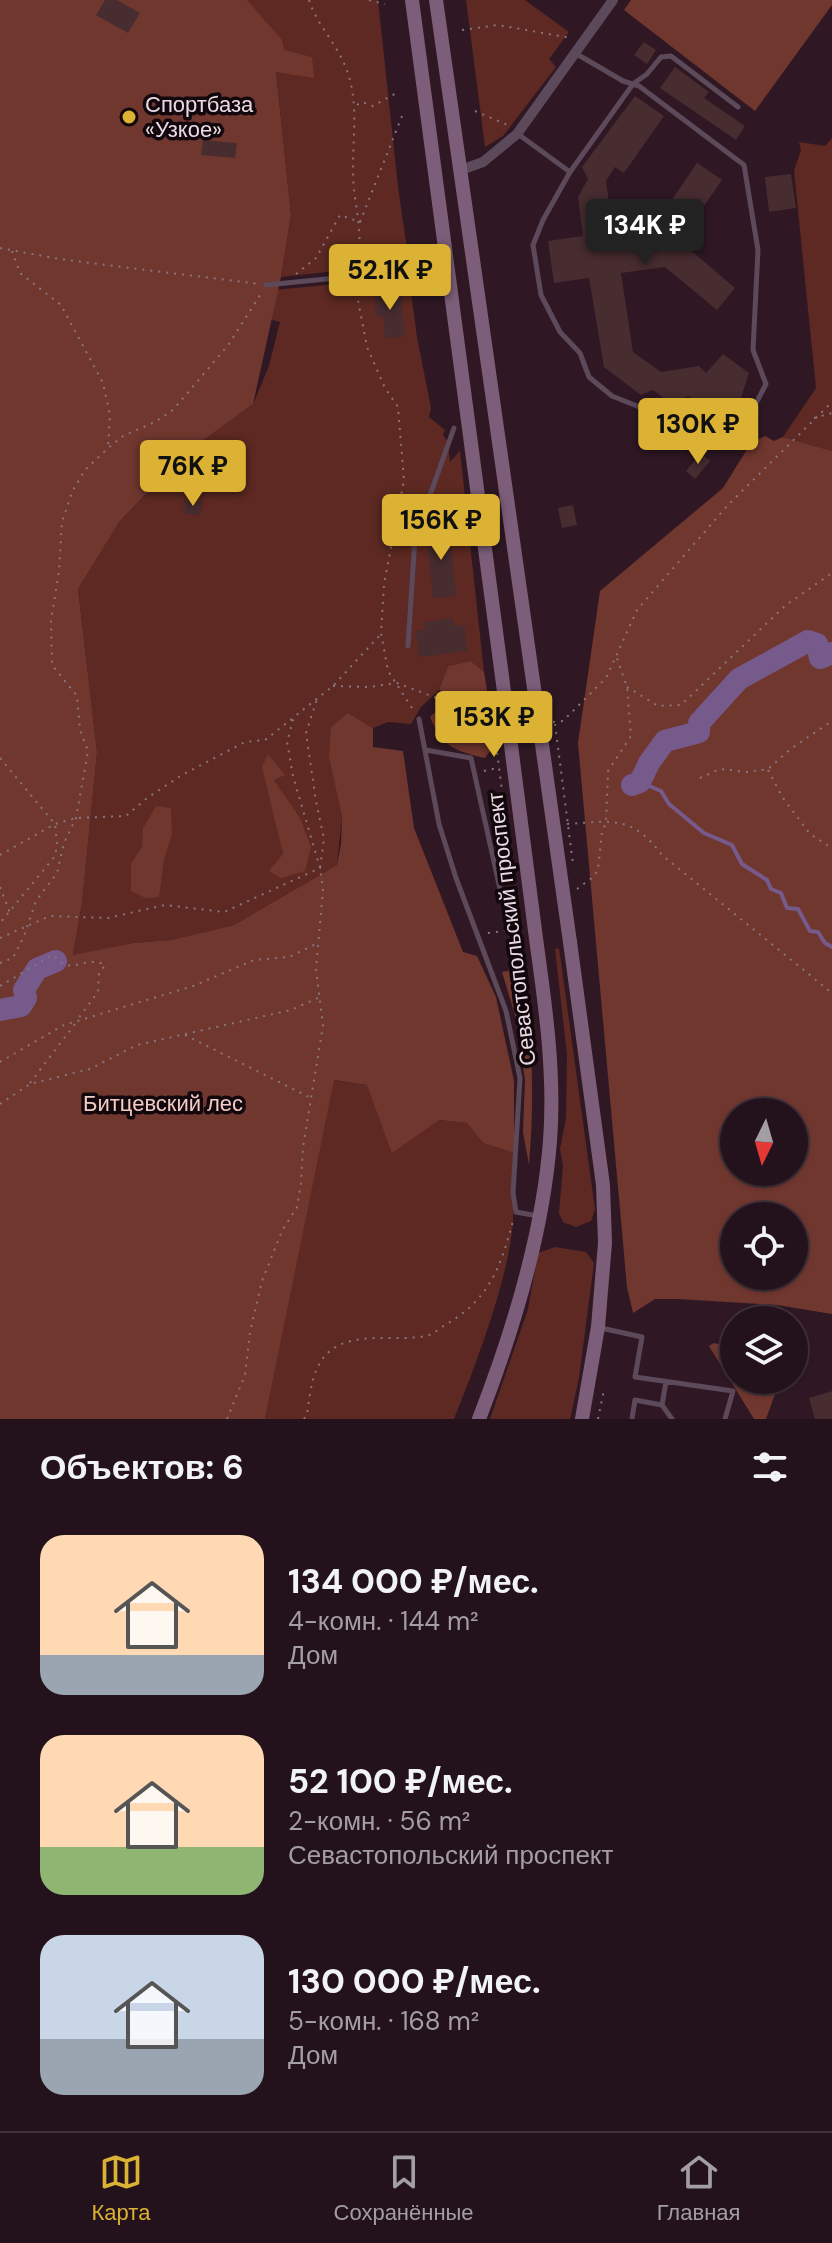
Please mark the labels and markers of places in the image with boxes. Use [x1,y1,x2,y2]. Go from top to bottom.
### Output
place label: Спортбаза «Узкое» [145,90,254,144]
marker: Спортбаза «Узкое» [120,108,138,126]
pin: 134K ₽ [580,199,710,267]
pin: 52.1K ₽ [316,244,464,312]
pin: 130K ₽ [633,398,763,466]
pin: 76K ₽ [137,440,249,508]
pin: 156K ₽ [376,494,506,562]
pin: 153K ₽ [429,691,559,759]

